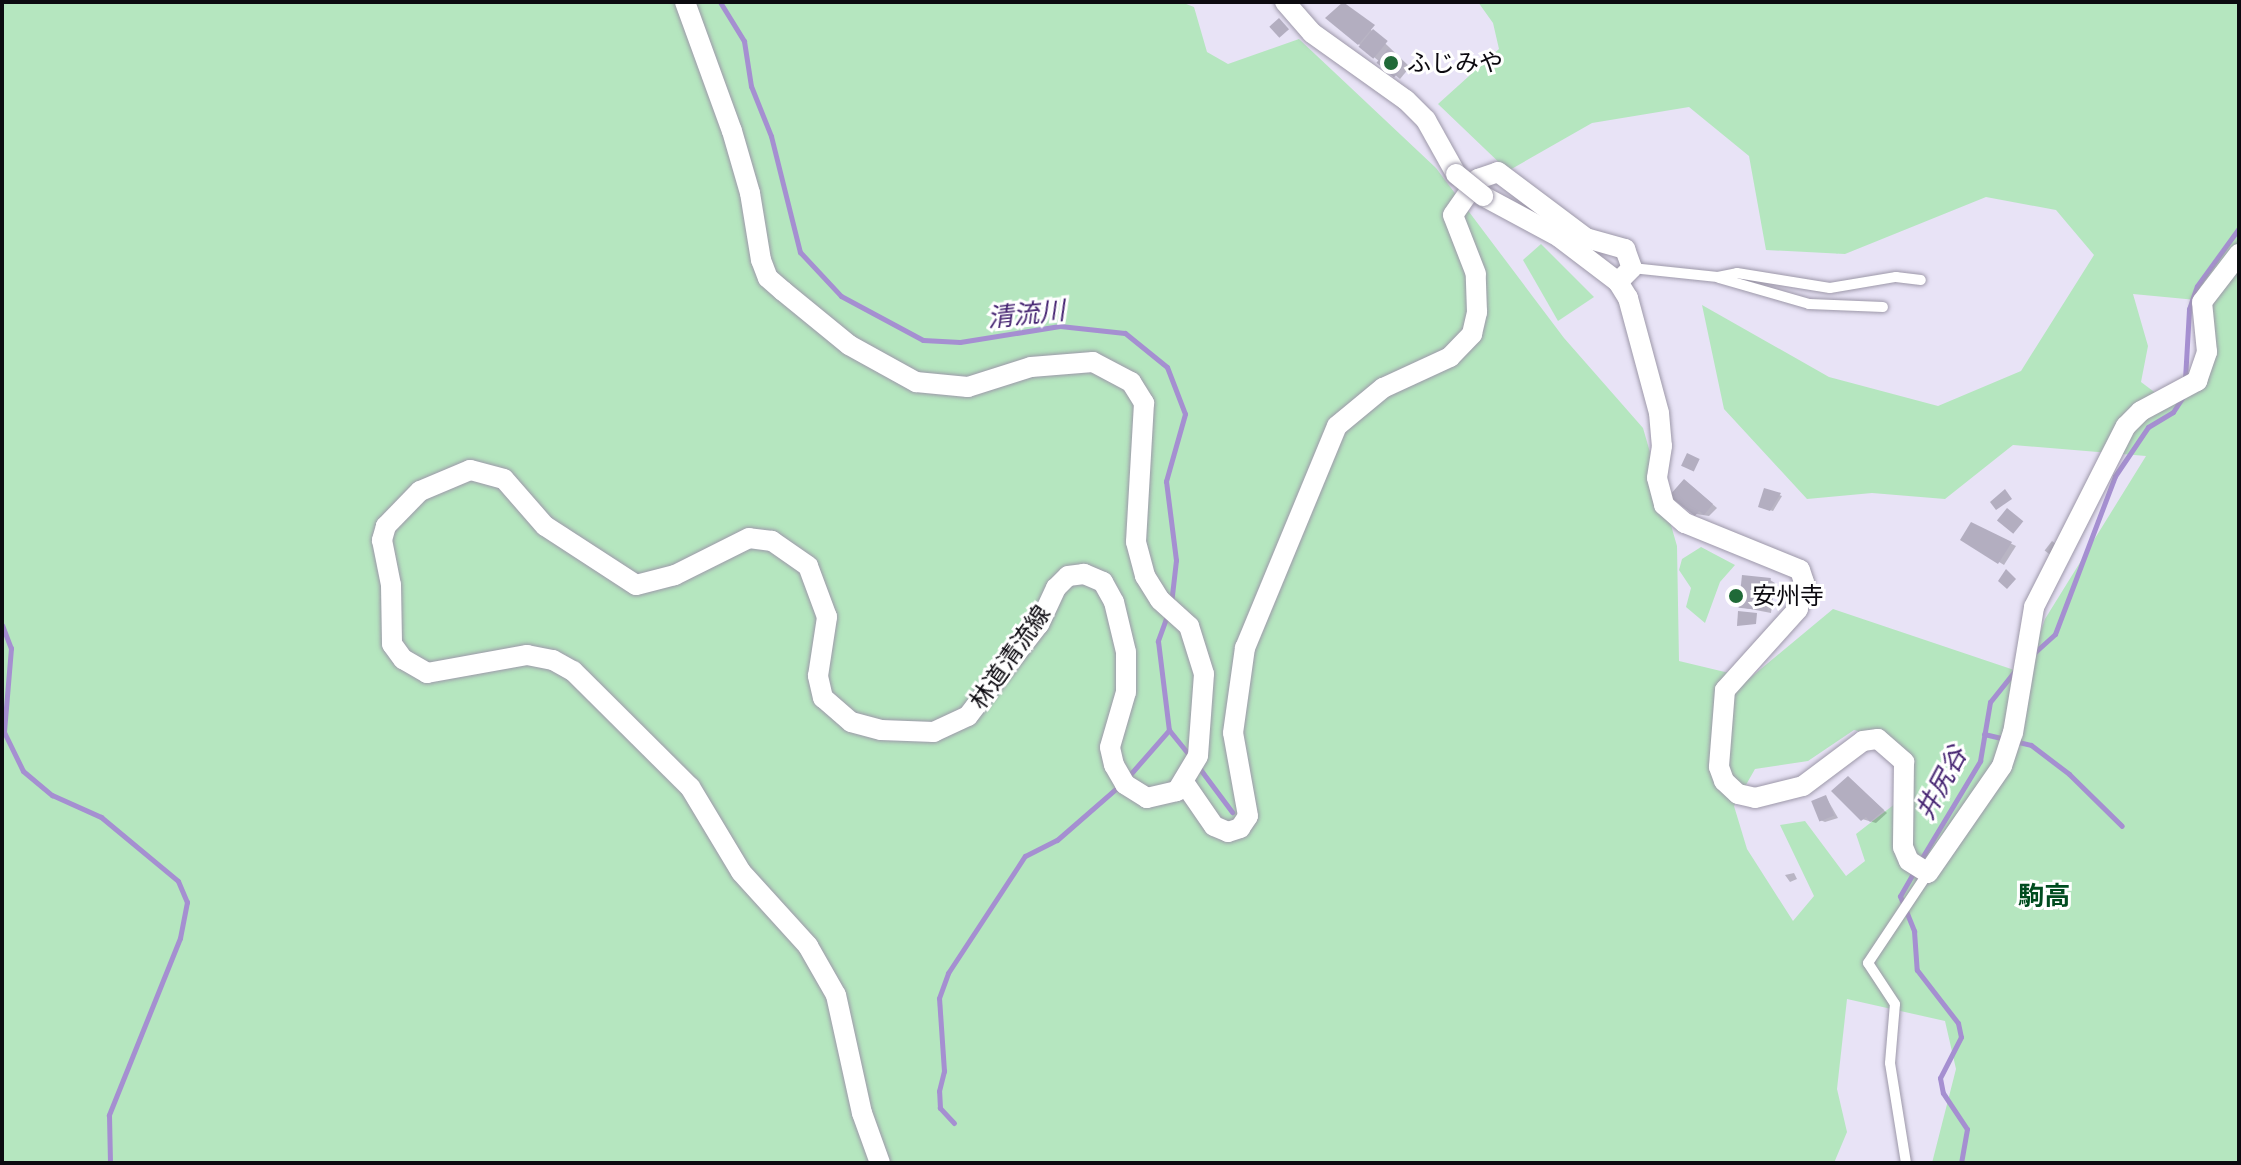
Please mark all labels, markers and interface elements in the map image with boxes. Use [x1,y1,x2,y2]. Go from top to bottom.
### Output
place label: ふじみや [1407,49,1503,77]
marker: ふじみや [1382,54,1400,72]
water label: 清流川 [986,294,1066,334]
place label: 安州寺 [1752,582,1824,610]
marker: 安州寺 [1727,587,1745,605]
street label: 林道清流線 [964,600,1056,714]
water label: 井尻谷 [1909,741,1973,825]
district label: 駒高 [2018,880,2070,912]

